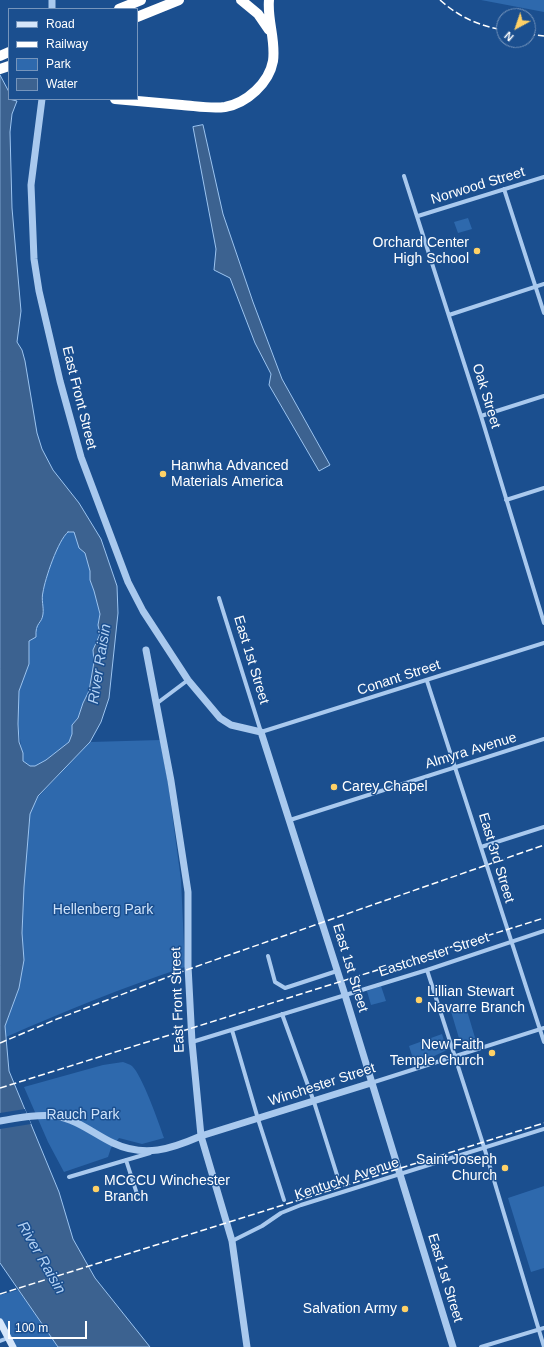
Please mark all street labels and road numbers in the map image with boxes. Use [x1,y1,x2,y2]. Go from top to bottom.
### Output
street label: Norwood Street [429,164,527,208]
street label: East Front Street [58,345,100,451]
street label: Oak Street [468,362,504,430]
street label: East 1st Street [230,614,272,706]
street label: Conant Street [355,657,443,699]
street label: Almyra Avenue [423,729,519,773]
street label: East 3rd Street [474,811,518,905]
street label: East 1st Street [329,922,371,1014]
street label: Eastchester Street [377,929,491,981]
street label: East Front Street [168,947,188,1053]
street label: Winchester Street [266,1060,378,1110]
street label: Kentucky Avenue [293,1154,401,1204]
street label: East 1st Street [424,1232,466,1324]

